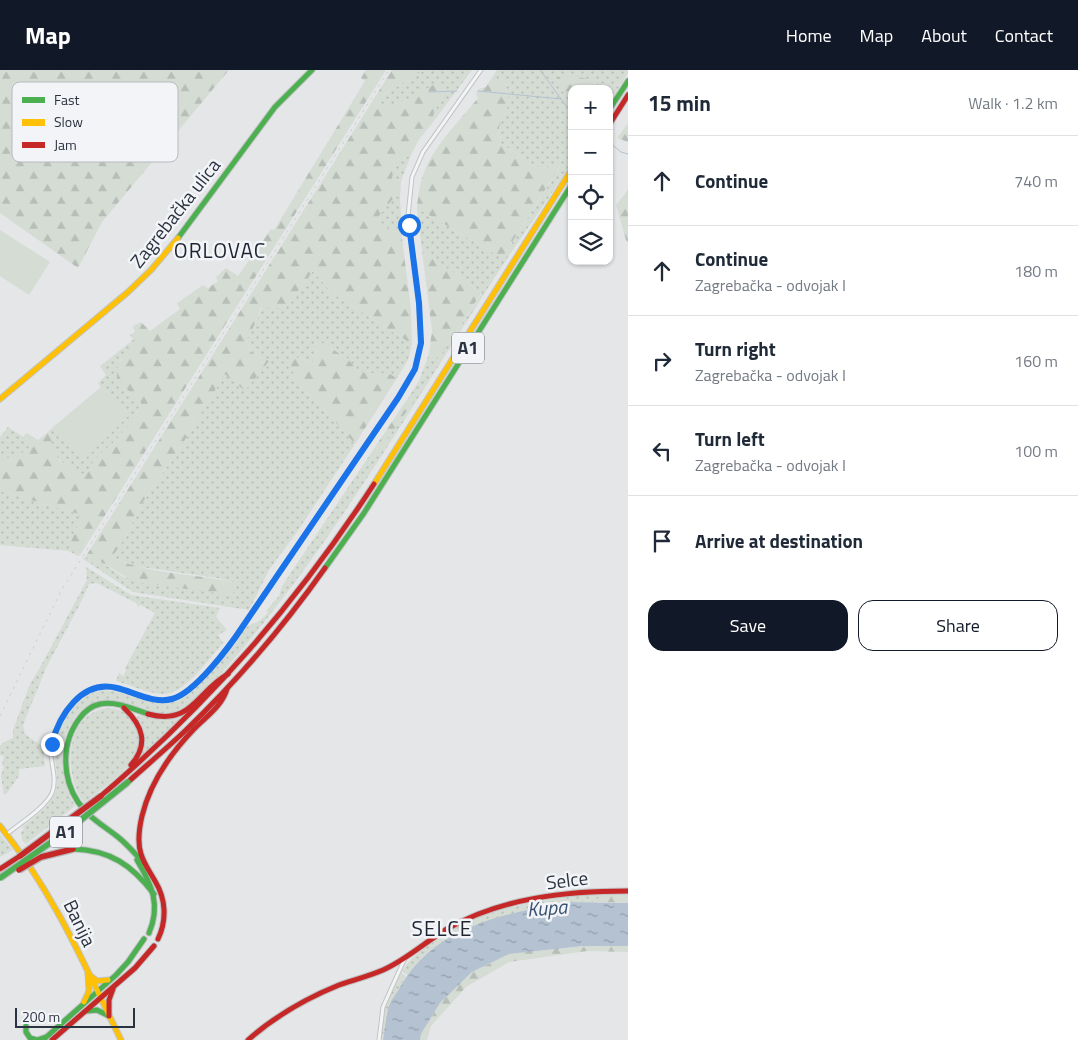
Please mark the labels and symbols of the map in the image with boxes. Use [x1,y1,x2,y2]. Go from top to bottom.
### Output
legend [12,82,178,162]
text: Fast [54,89,79,110]
text: Slow [54,111,83,132]
text: Jam [54,134,77,155]
street label: Zagrebačka ulica [122,151,227,274]
route start [398,214,421,237]
district label: ORLOVAC [174,234,266,266]
road number: A1 [452,332,484,364]
route end [41,733,64,756]
road number: A1 [50,816,82,848]
street label: Selce [544,863,590,896]
water label: Kupa [526,891,569,924]
street label: Banija [57,894,104,952]
district label: SELCE [412,912,472,944]
scale bar [15,1005,135,1028]

